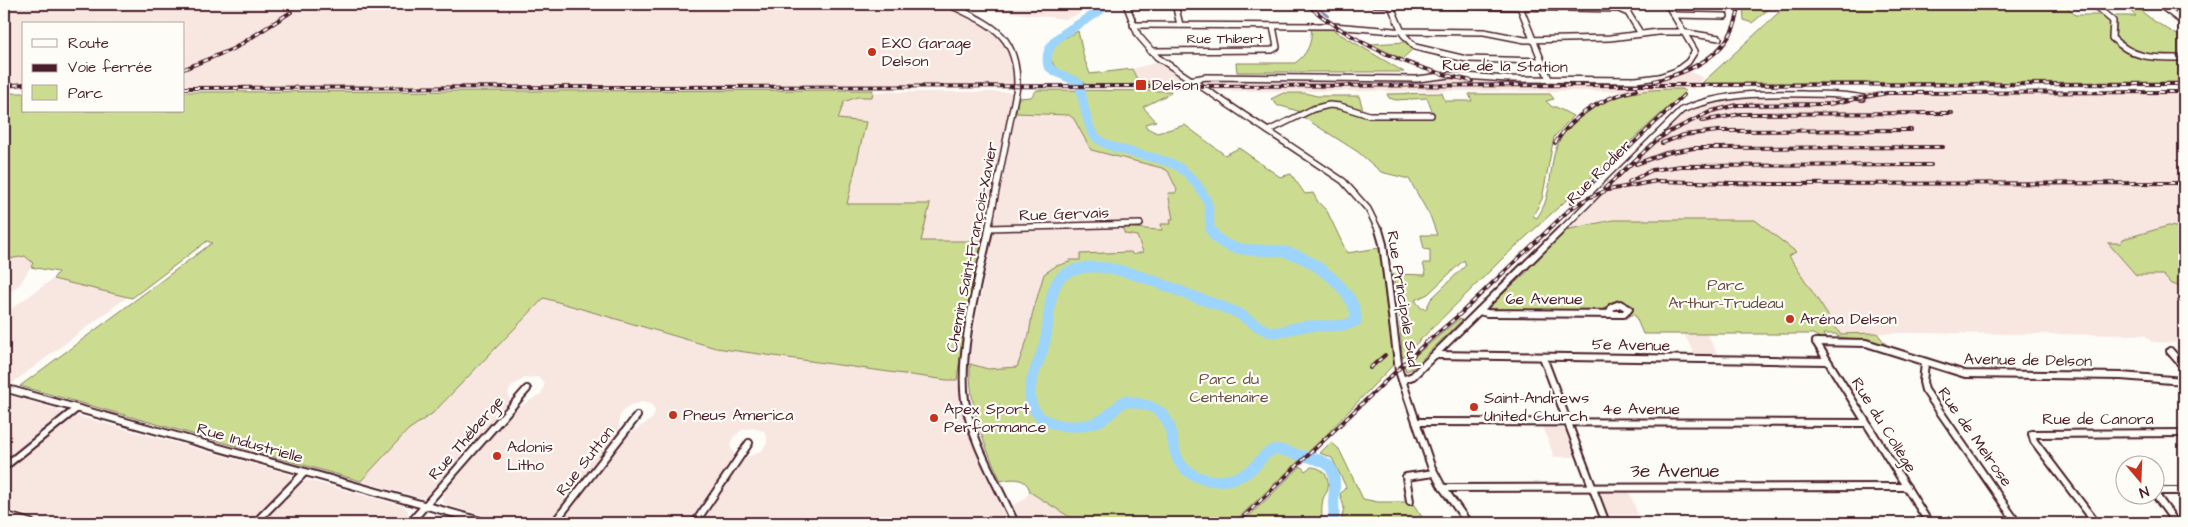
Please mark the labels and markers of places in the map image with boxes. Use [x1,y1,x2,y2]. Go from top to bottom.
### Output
place label: EXO Garage Delson [882,32,972,72]
marker: EXO Garage Delson [866,46,878,58]
place label: Delson [1152,74,1199,96]
marker: Delson [1134,78,1148,92]
place label: Aréna Delson [1800,308,1897,330]
marker: Aréna Delson [1784,313,1796,325]
place label: Saint-Andrews United Church [1484,387,1589,427]
place label: Apex Sport Performance [944,398,1047,438]
marker: Saint-Andrews United Church [1468,401,1480,413]
place label: Pneus America [683,404,793,426]
marker: Pneus America [667,409,679,421]
marker: Apex Sport Performance [928,412,940,424]
place label: Adonis Litho [507,436,553,476]
marker: Adonis Litho [491,450,503,462]

